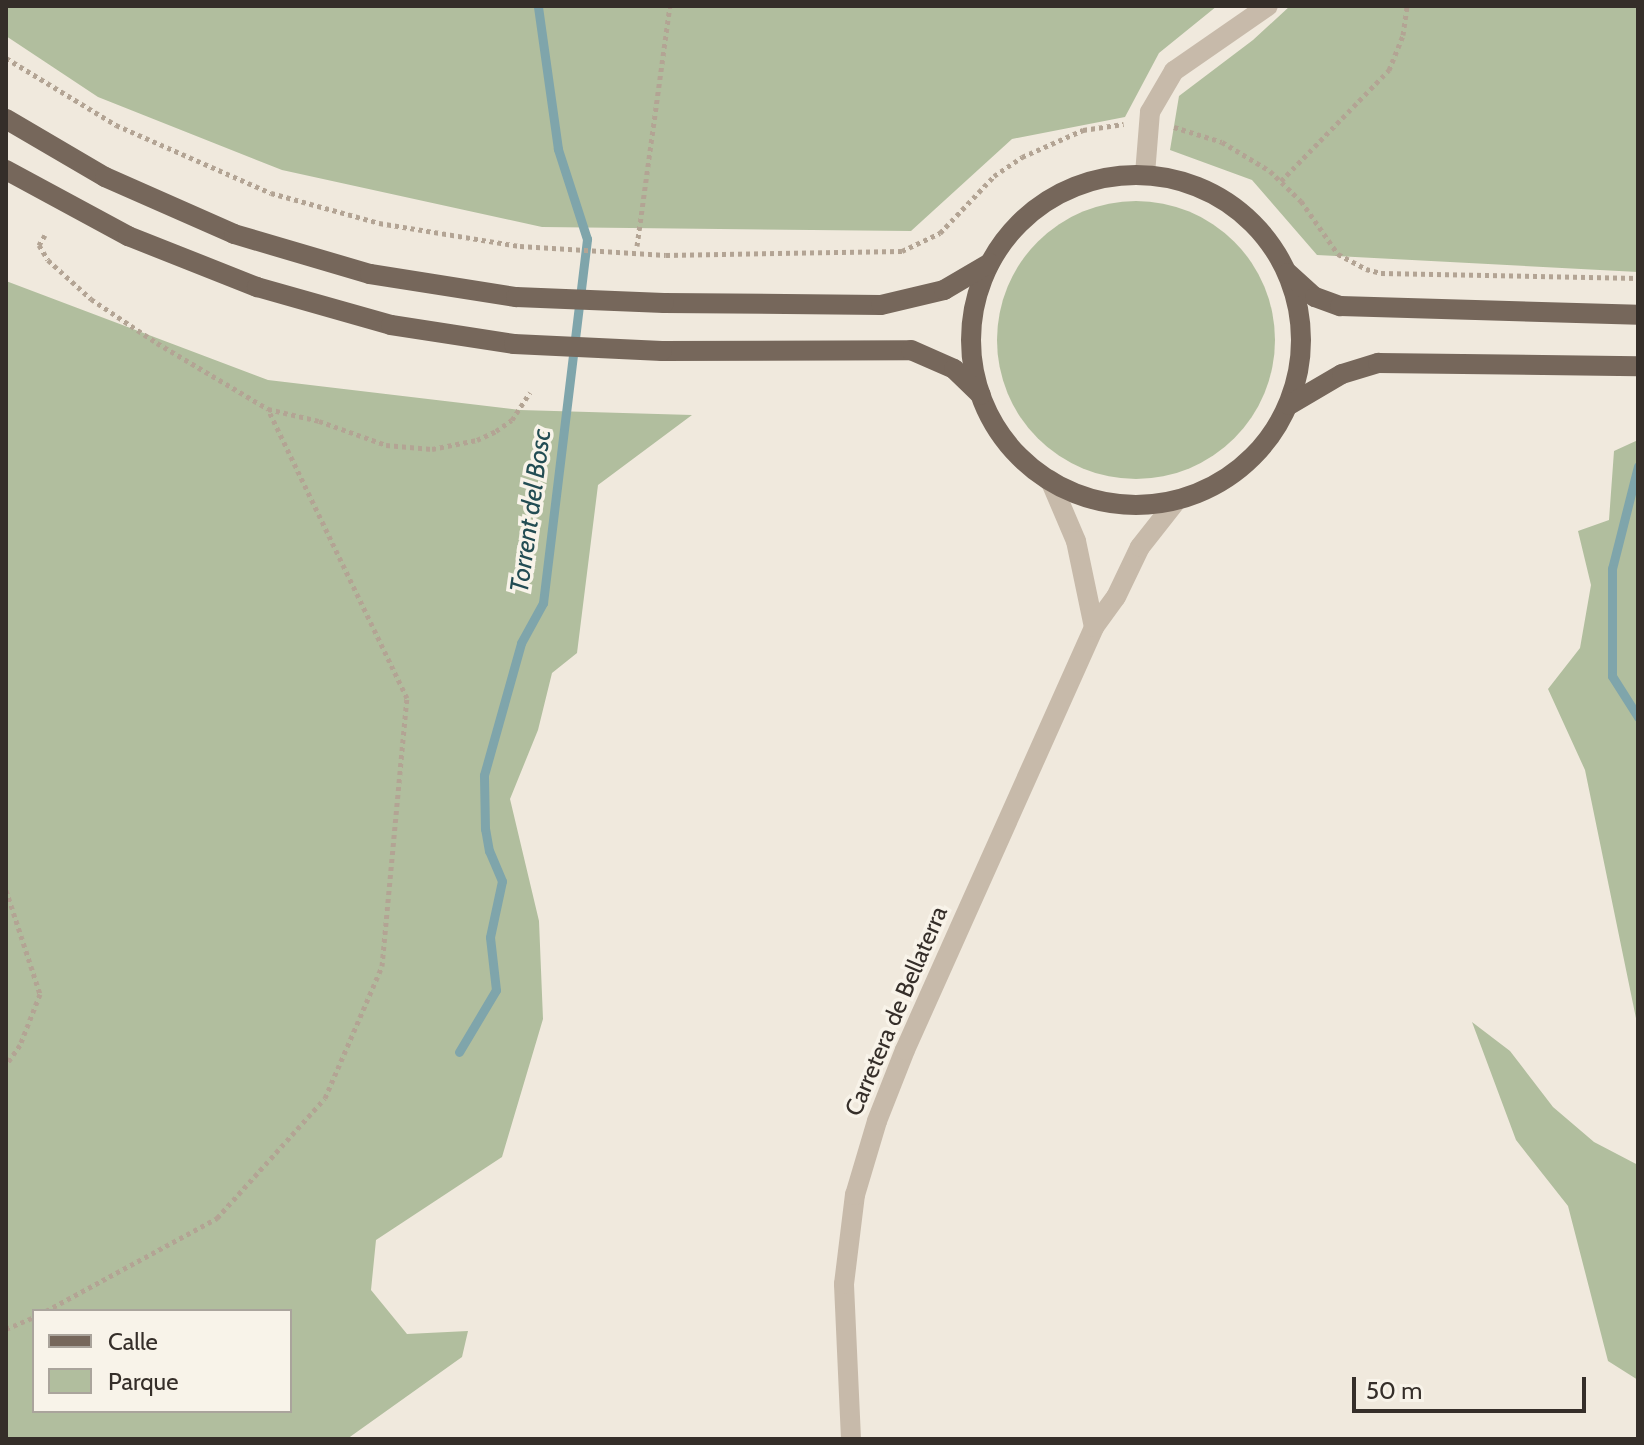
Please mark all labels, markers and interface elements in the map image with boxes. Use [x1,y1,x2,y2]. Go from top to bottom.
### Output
water label: Torrent del Bosc [504,427,558,595]
street label: Carretera de Bellaterra [839,902,953,1120]
legend [32,1309,292,1413]
text: Calle [108,1327,158,1356]
scale bar [1356,1361,1590,1411]
text: Parque [108,1367,178,1396]
text: 50 m [1366,1376,1422,1405]

